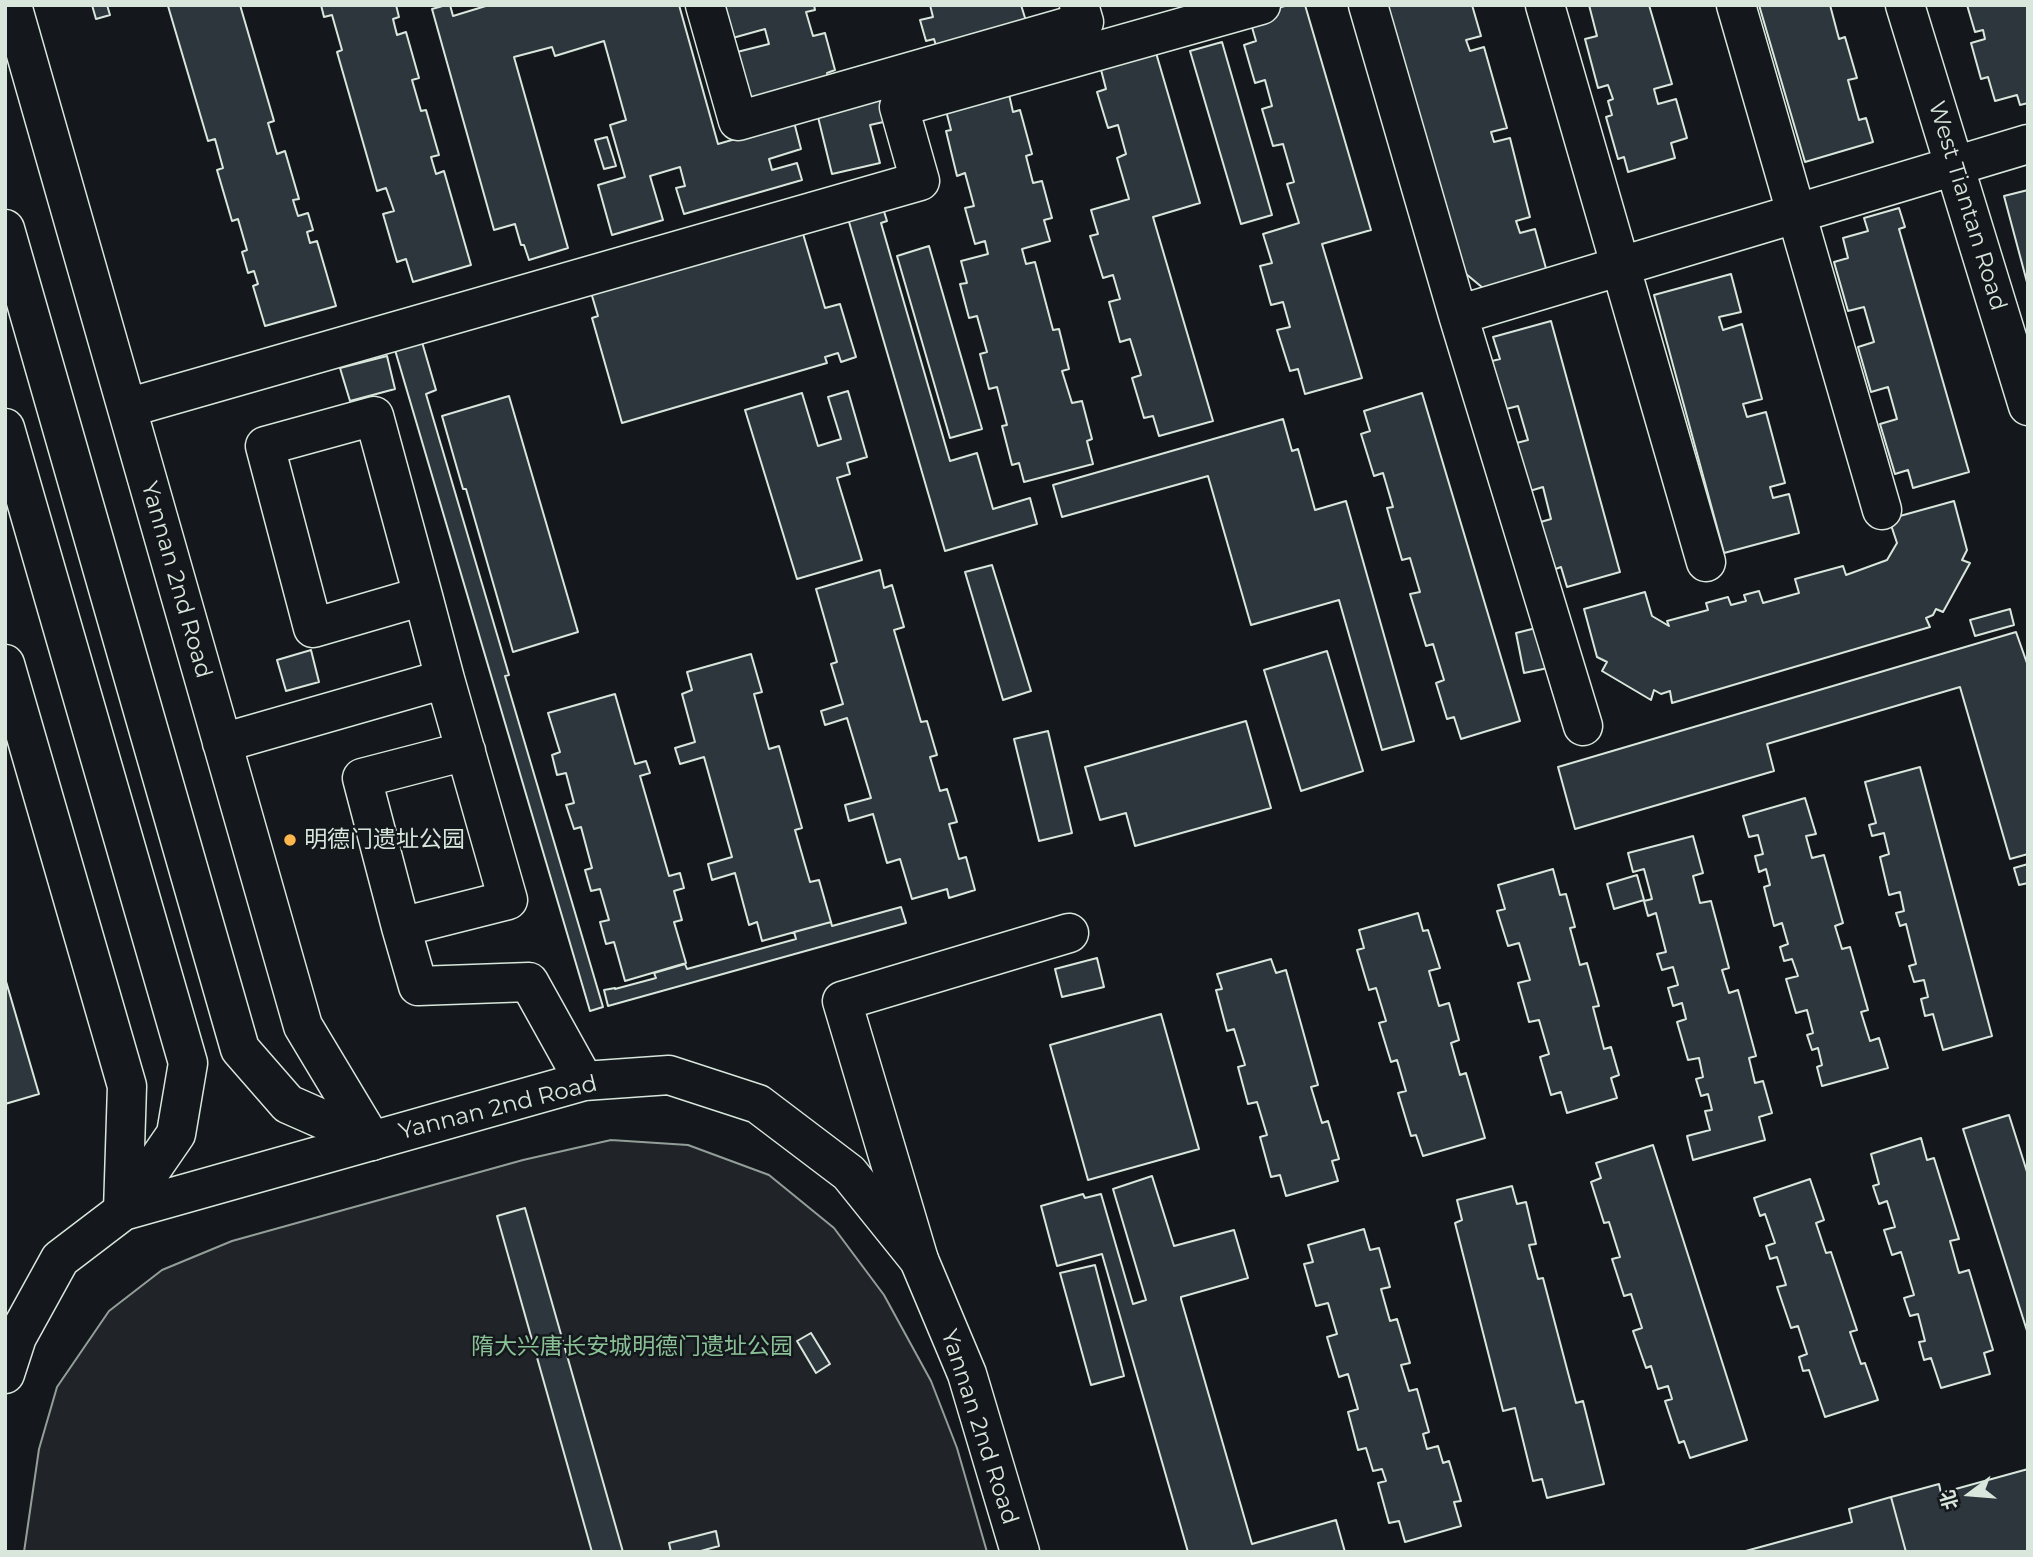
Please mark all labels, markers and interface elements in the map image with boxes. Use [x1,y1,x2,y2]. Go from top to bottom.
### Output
street label: West Tiantan Road [1922,98,2012,314]
street label: Yannan 2nd Road [135,478,217,682]
place label: 明德门遗址公园 [304,826,465,854]
marker: 明德门遗址公园 [282,832,298,848]
street label: Yannan 2nd Road [396,1070,600,1146]
street label: Yannan 2nd Road [934,1326,1024,1528]
park label: 隋大兴唐长安城明德门遗址公园 [471,1333,793,1361]
north arrow [1935,1459,2005,1529]
text: 北 [1936,1488,1963,1512]

